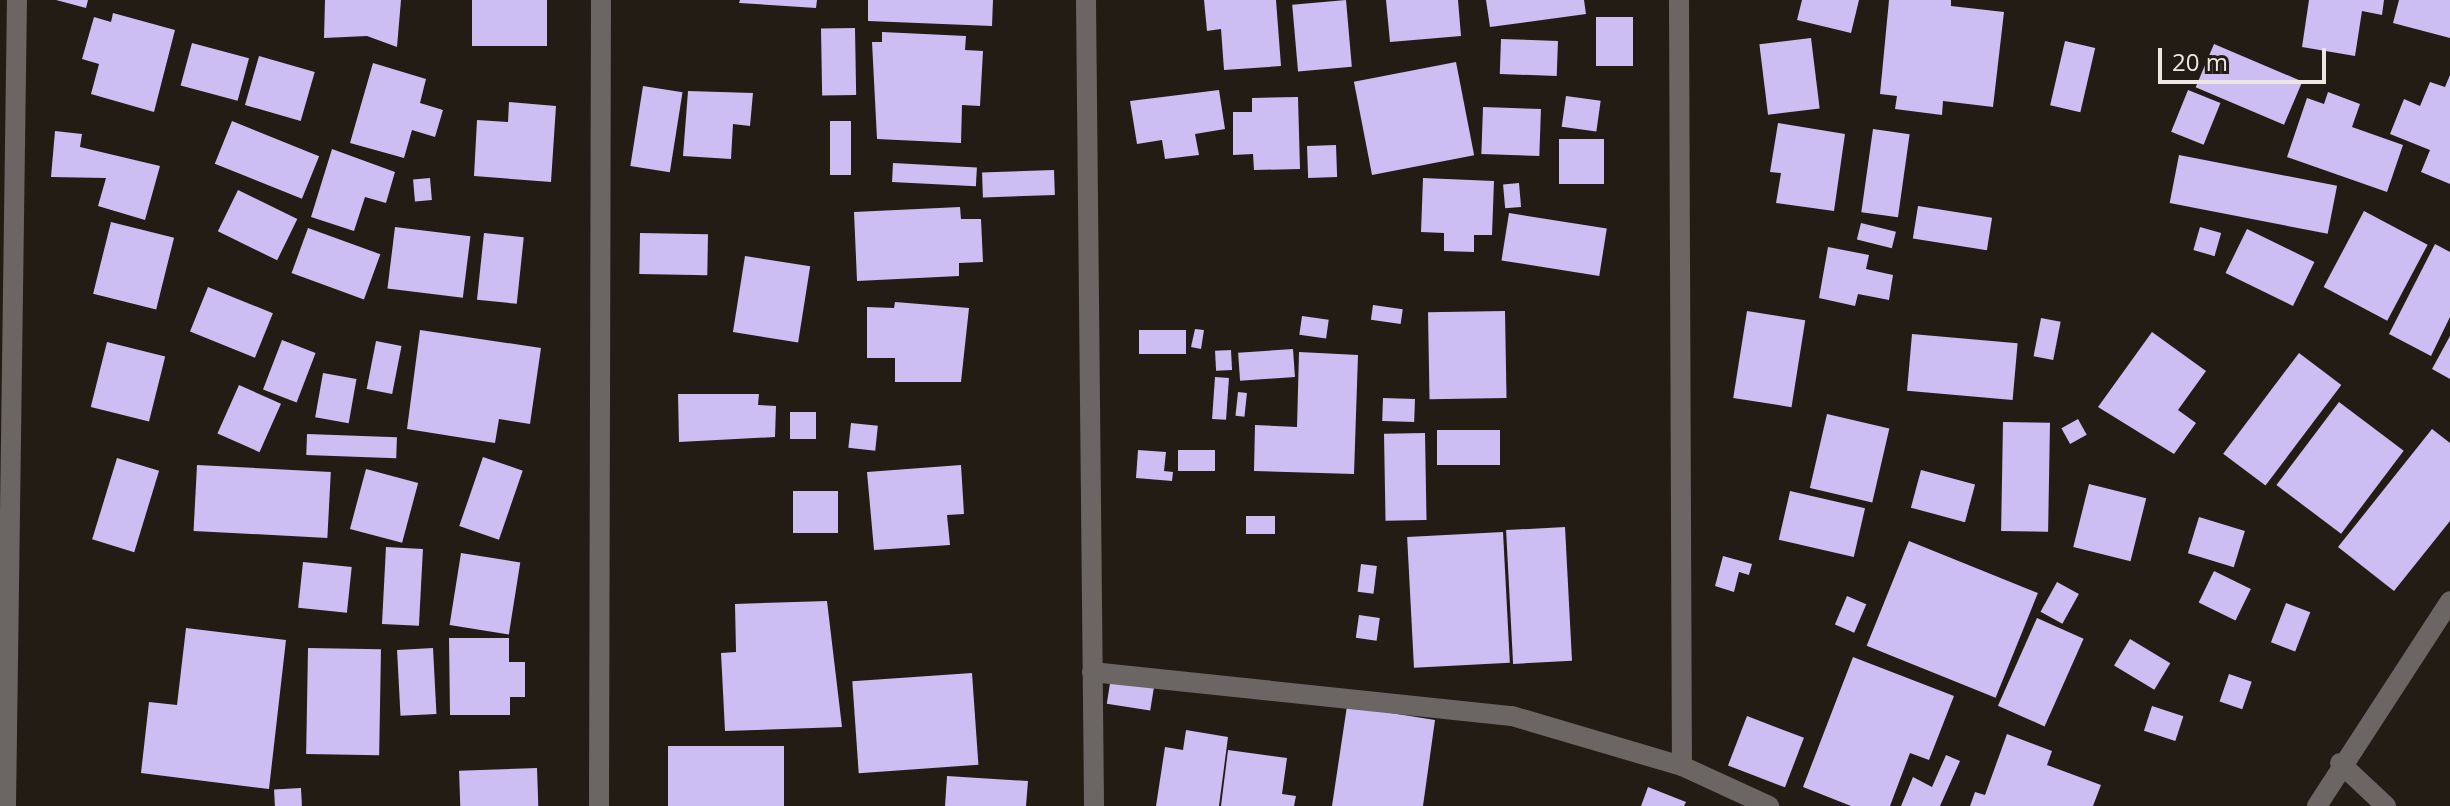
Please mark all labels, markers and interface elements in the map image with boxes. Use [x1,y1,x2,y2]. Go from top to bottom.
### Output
scale bar [2162,32,2330,82]
text: 20 m [2172,45,2228,78]

